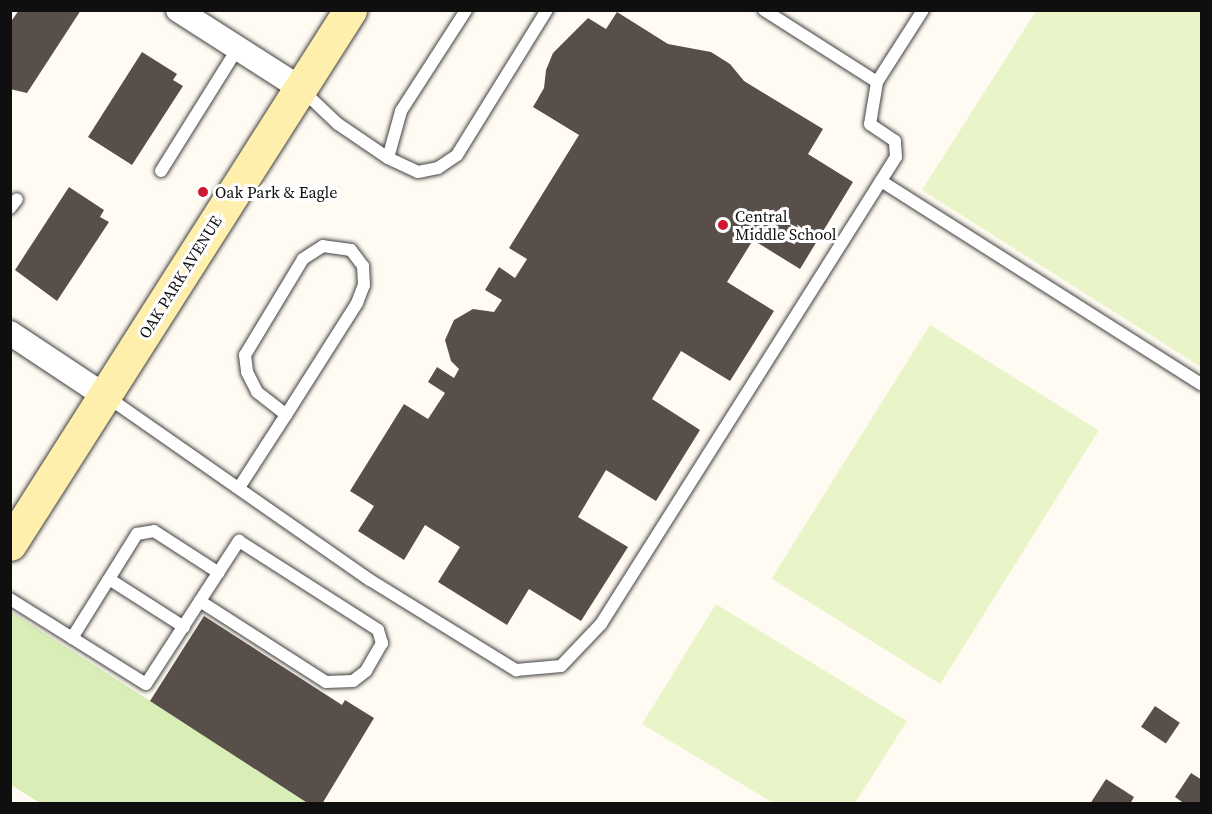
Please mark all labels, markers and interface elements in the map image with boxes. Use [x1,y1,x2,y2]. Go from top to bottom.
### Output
place label: Oak Park & Eagle [215,182,337,202]
marker: Oak Park & Eagle [196,185,210,199]
place label: Central Middle School [735,206,837,244]
street label: OAK PARK AVENUE [135,212,225,342]
marker: Central Middle School [716,218,730,232]

